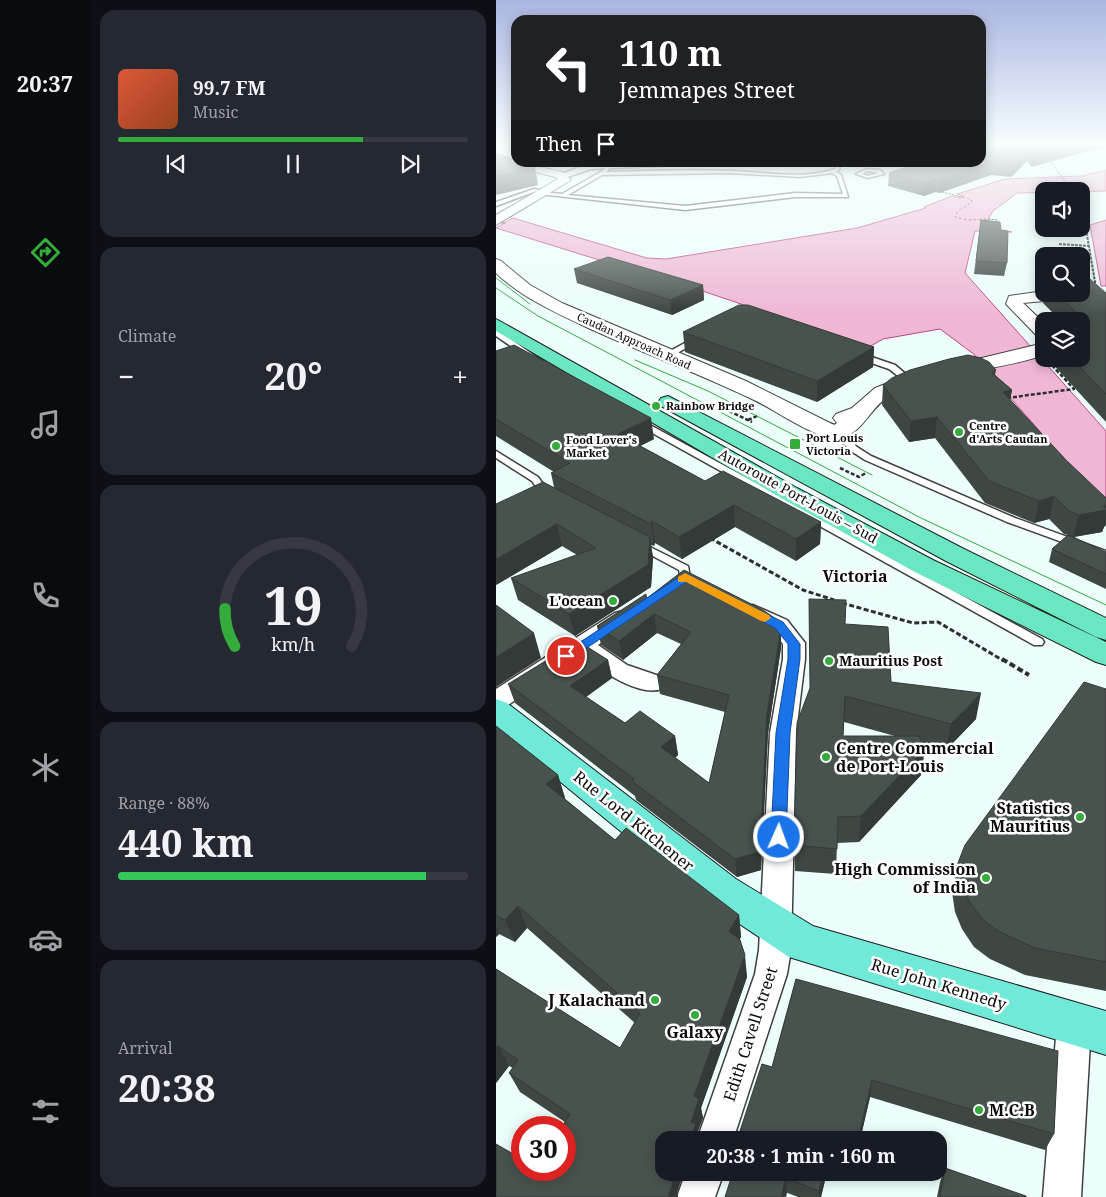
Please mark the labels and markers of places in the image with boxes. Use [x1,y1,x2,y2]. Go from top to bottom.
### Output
place label: Rainbow Bridge [666,398,754,413]
marker: Rainbow Bridge [650,400,662,412]
place label: Centre d'Arts Caudan [969,418,1048,446]
marker: Centre d'Arts Caudan [953,426,965,438]
place label: Port Louis Victoria [806,430,863,458]
place label: Food Lover's Market [566,432,637,460]
marker: Port Louis Victoria [788,437,802,451]
marker: Food Lover's Market [550,440,562,452]
place label: L'ocean [549,591,603,610]
marker: L'ocean [607,595,619,607]
pin [545,635,587,677]
place label: Mauritius Post [839,651,943,670]
marker: Mauritius Post [823,655,835,667]
place label: Centre Commercial de Port-Louis [836,737,994,777]
marker: Centre Commercial de Port-Louis [820,751,832,763]
place label: Statistics Mauritius [990,797,1070,837]
marker: Statistics Mauritius [1074,811,1086,823]
place label: High Commission of India [834,858,976,898]
marker: High Commission of India [980,872,992,884]
place label: J Kalachand [547,989,646,1011]
marker: J Kalachand [649,994,661,1006]
marker: Galaxy [689,1009,701,1021]
place label: Galaxy [667,1021,724,1043]
place label: M.C.B [989,1099,1035,1121]
marker: M.C.B [973,1104,985,1116]

